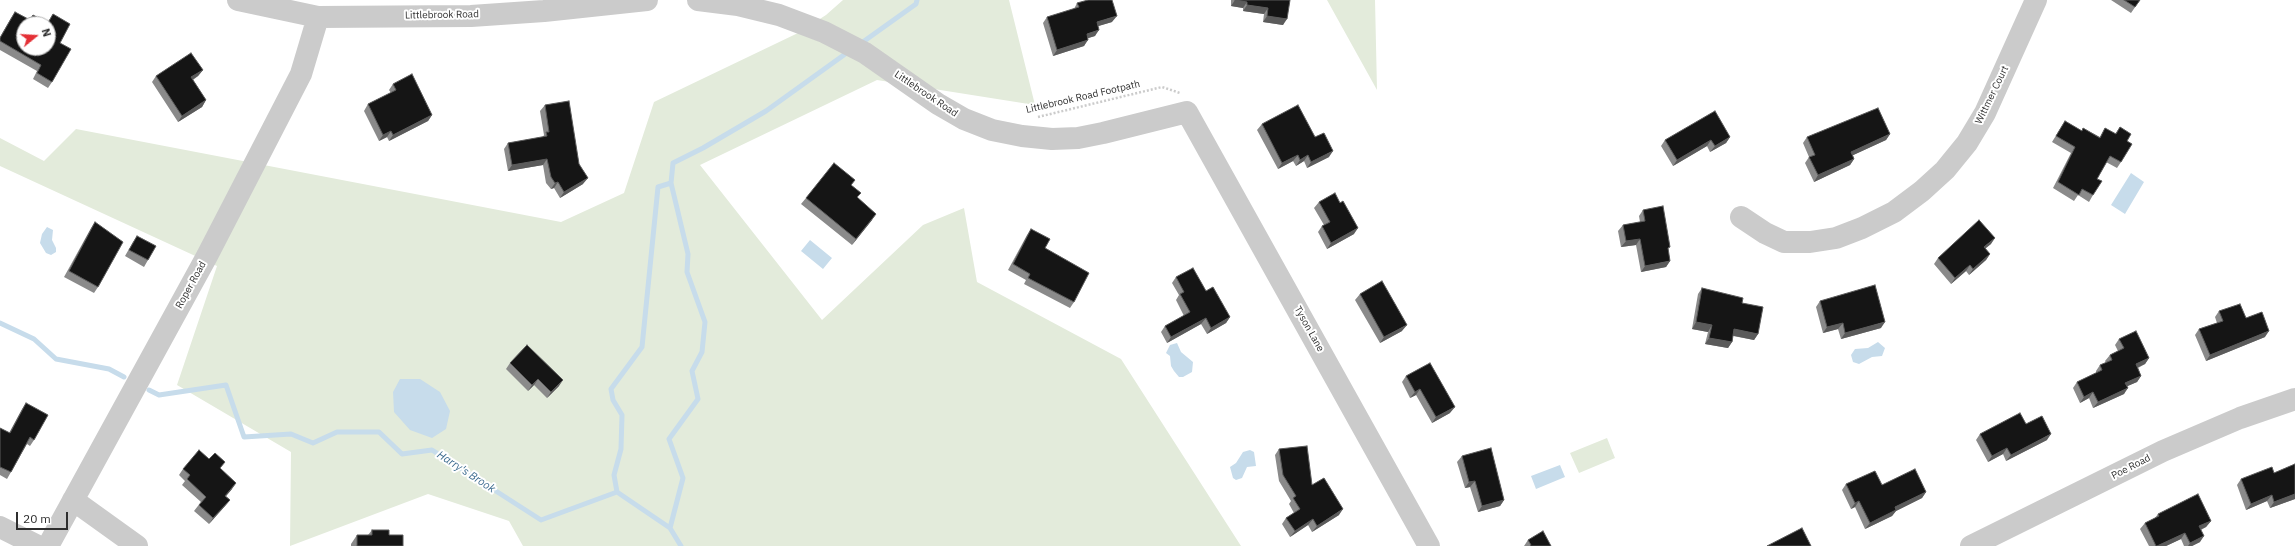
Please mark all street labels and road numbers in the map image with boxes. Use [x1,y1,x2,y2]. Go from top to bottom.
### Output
street label: Littlebrook Road [405,8,479,22]
street label: Wittmer Court [1973,64,2011,126]
street label: Littlebrook Road [892,68,960,120]
street label: Littlebrook Road Footpath [1025,78,1141,116]
street label: Roper Road [173,259,209,311]
street label: Tyson Lane [1292,304,1326,354]
street label: Poe Road [2109,452,2153,482]

